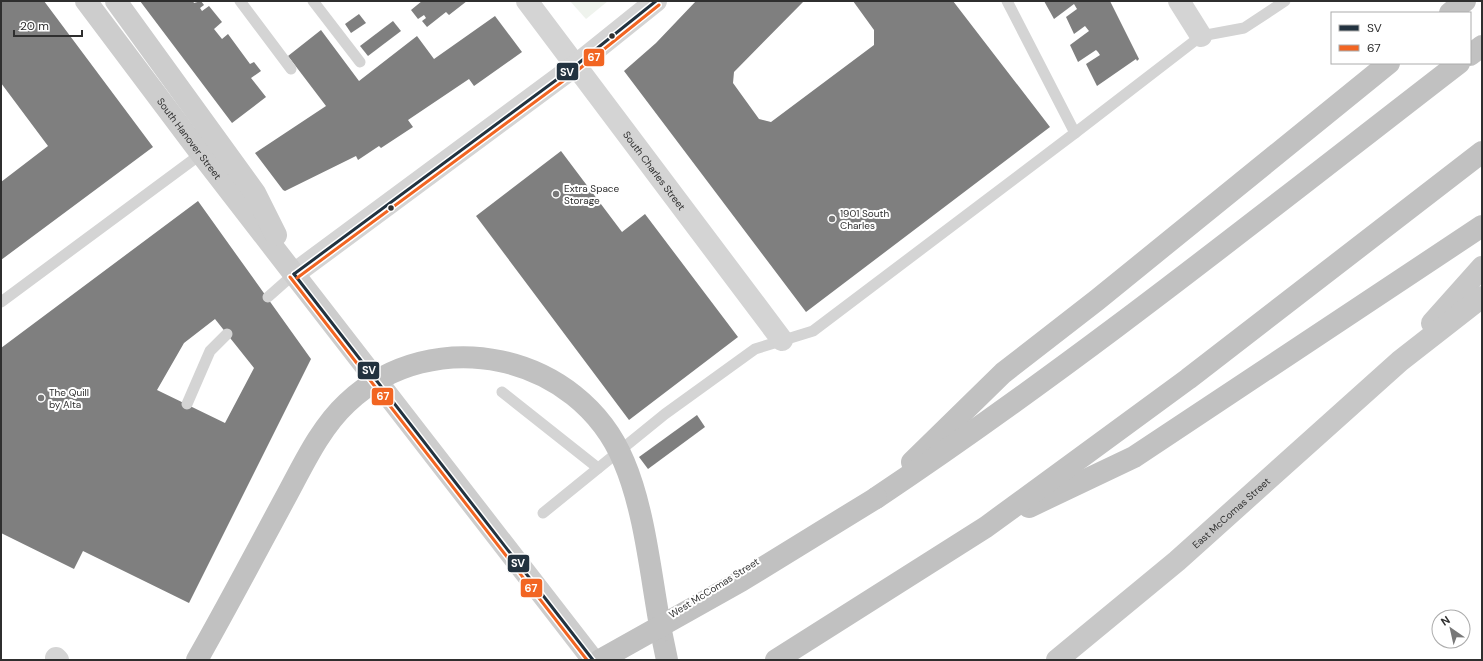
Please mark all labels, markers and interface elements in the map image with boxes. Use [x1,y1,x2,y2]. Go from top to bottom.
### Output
scale bar [14,12,82,38]
legend [1331,12,1471,64]
text: 20 m [20,18,49,34]
text: SV [1367,20,1382,36]
unlabelled marker [607,31,617,41]
text: 67 [1367,40,1381,56]
line badge: 67 [583,48,605,67]
text: 67 [588,50,600,64]
line badge: SV [556,62,579,81]
text: SV [560,65,574,79]
street label: South Hanover Street [154,95,225,182]
street label: South Charles Street [620,128,689,213]
place label: Extra Space Storage [564,182,620,207]
marker: Extra Space Storage [551,189,561,199]
unlabelled marker [386,203,396,213]
place label: 1901 South Charles [840,207,889,232]
marker: 1901 South Charles [827,214,837,224]
line badge: SV [357,361,380,380]
text: SV [362,363,376,377]
place label: The Quill by Alta [49,386,89,411]
line badge: 67 [371,387,394,406]
text: 67 [377,389,389,403]
marker: The Quill by Alta [36,393,46,403]
street label: East McComas Street [1189,474,1273,551]
line badge: SV [507,554,530,573]
street label: West McComas Street [667,555,762,621]
text: SV [511,556,525,570]
line badge: 67 [520,578,543,598]
text: 67 [525,581,537,595]
north arrow [1431,609,1471,649]
text: N [1438,613,1453,629]

